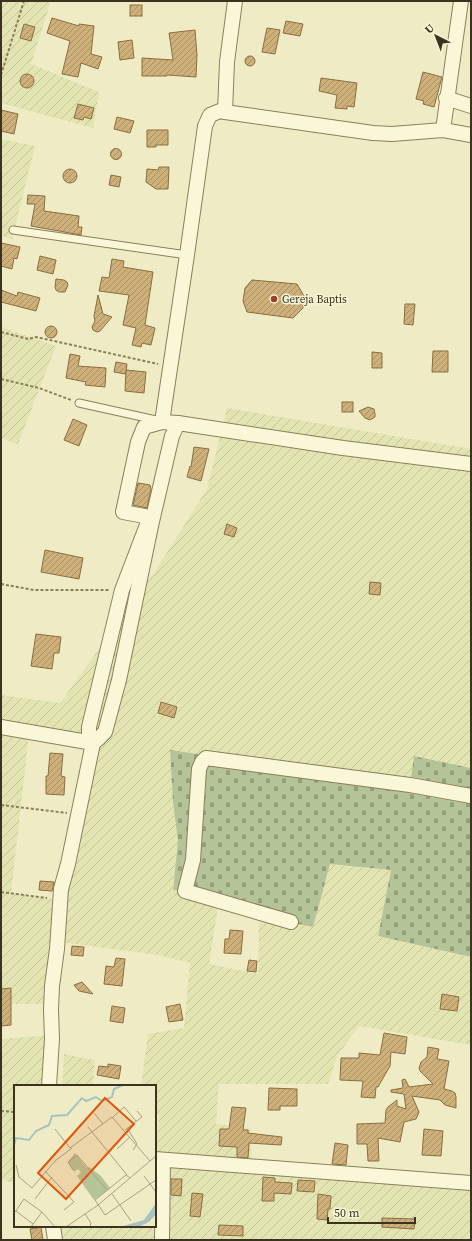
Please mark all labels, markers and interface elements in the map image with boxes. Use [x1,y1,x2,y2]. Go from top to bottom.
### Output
north arrow [416,16,456,56]
text: U [422,21,438,37]
place label: Gereja Baptis [282,292,347,307]
marker: Gereja Baptis [269,294,279,304]
inset map [14,1085,156,1227]
scale bar [328,1199,415,1225]
text: 50 m [334,1205,360,1221]

